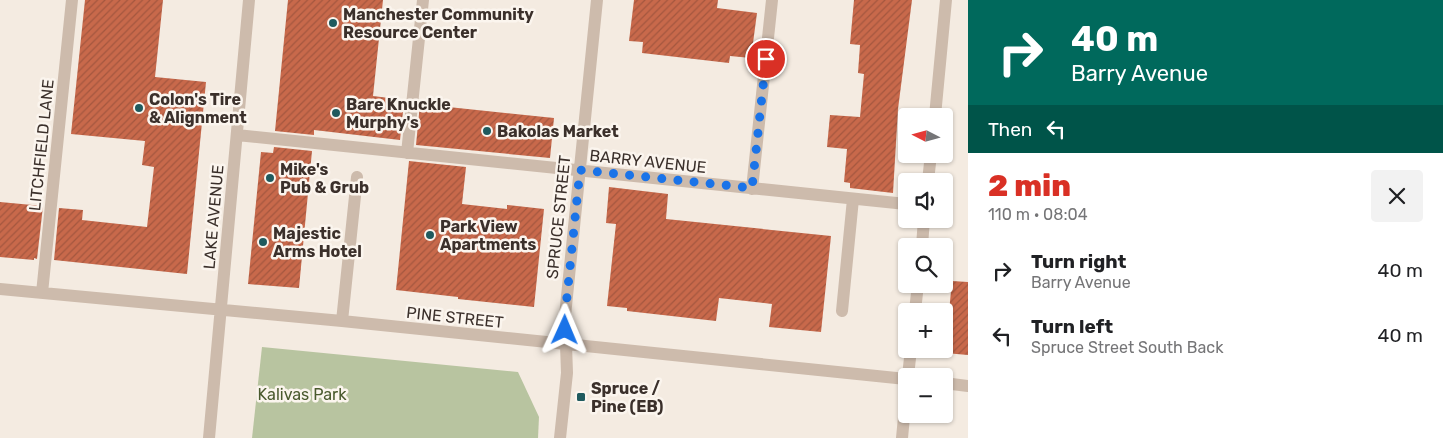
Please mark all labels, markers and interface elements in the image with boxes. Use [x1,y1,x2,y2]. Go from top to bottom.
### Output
place label: Manchester Community Resource Center [343,5,534,42]
marker: Manchester Community Resource Center [327,17,339,29]
text: 40 m [1071,18,1158,60]
icon: right [988,20,1053,85]
pin [745,38,787,80]
icon: arrive [752,45,780,73]
text: Barry Avenue [1071,60,1208,87]
street label: LITCHFIELD LANE [25,78,58,212]
place label: Colon's Tire & Alignment [149,90,247,127]
place label: Bare Knuckle Murphy's [346,95,451,132]
marker: Colon's Tire & Alignment [133,102,145,114]
marker: Bare Knuckle Murphy's [330,107,342,119]
north arrow [898,108,952,162]
map controls [898,108,953,423]
icon: left [1042,115,1070,143]
text: Then [988,118,1032,141]
place label: Bakolas Market [497,122,619,141]
marker: Bakolas Market [481,125,493,137]
street label: BARRY AVENUE [589,146,707,177]
street label: SPRUCE STREET [543,154,574,280]
place label: Mike's Pub & Grub [280,160,369,197]
street label: LAKE AVENUE [199,164,228,270]
text: 2 min [988,168,1071,204]
button: close [1371,170,1423,222]
marker: Mike's Pub & Grub [264,172,276,184]
button: sound [898,173,953,228]
text: 110 m · 08:04 [988,205,1088,224]
place label: Park View Apartments [440,217,537,254]
place label: Majestic Arms Hotel [273,224,362,261]
marker: Park View Apartments [424,229,436,241]
marker: Majestic Arms Hotel [257,236,269,248]
button: search [898,238,953,293]
text: Turn right [1031,250,1126,273]
icon: right [988,257,1016,285]
text: 40 m [1378,259,1423,282]
text: Barry Avenue [1031,273,1131,292]
street label: PINE STREET [405,303,504,332]
position arrow [538,303,590,355]
button: + [898,303,953,358]
text: Turn left [1031,315,1113,338]
icon: left [988,322,1016,350]
text: 40 m [1378,324,1423,347]
text: Spruce Street South Back [1031,338,1223,357]
button: − [898,368,953,423]
place label: Spruce / Pine (EB) [591,379,663,416]
park label: Kalivas Park [258,385,347,404]
marker: Spruce / Pine (EB) [575,391,587,403]

